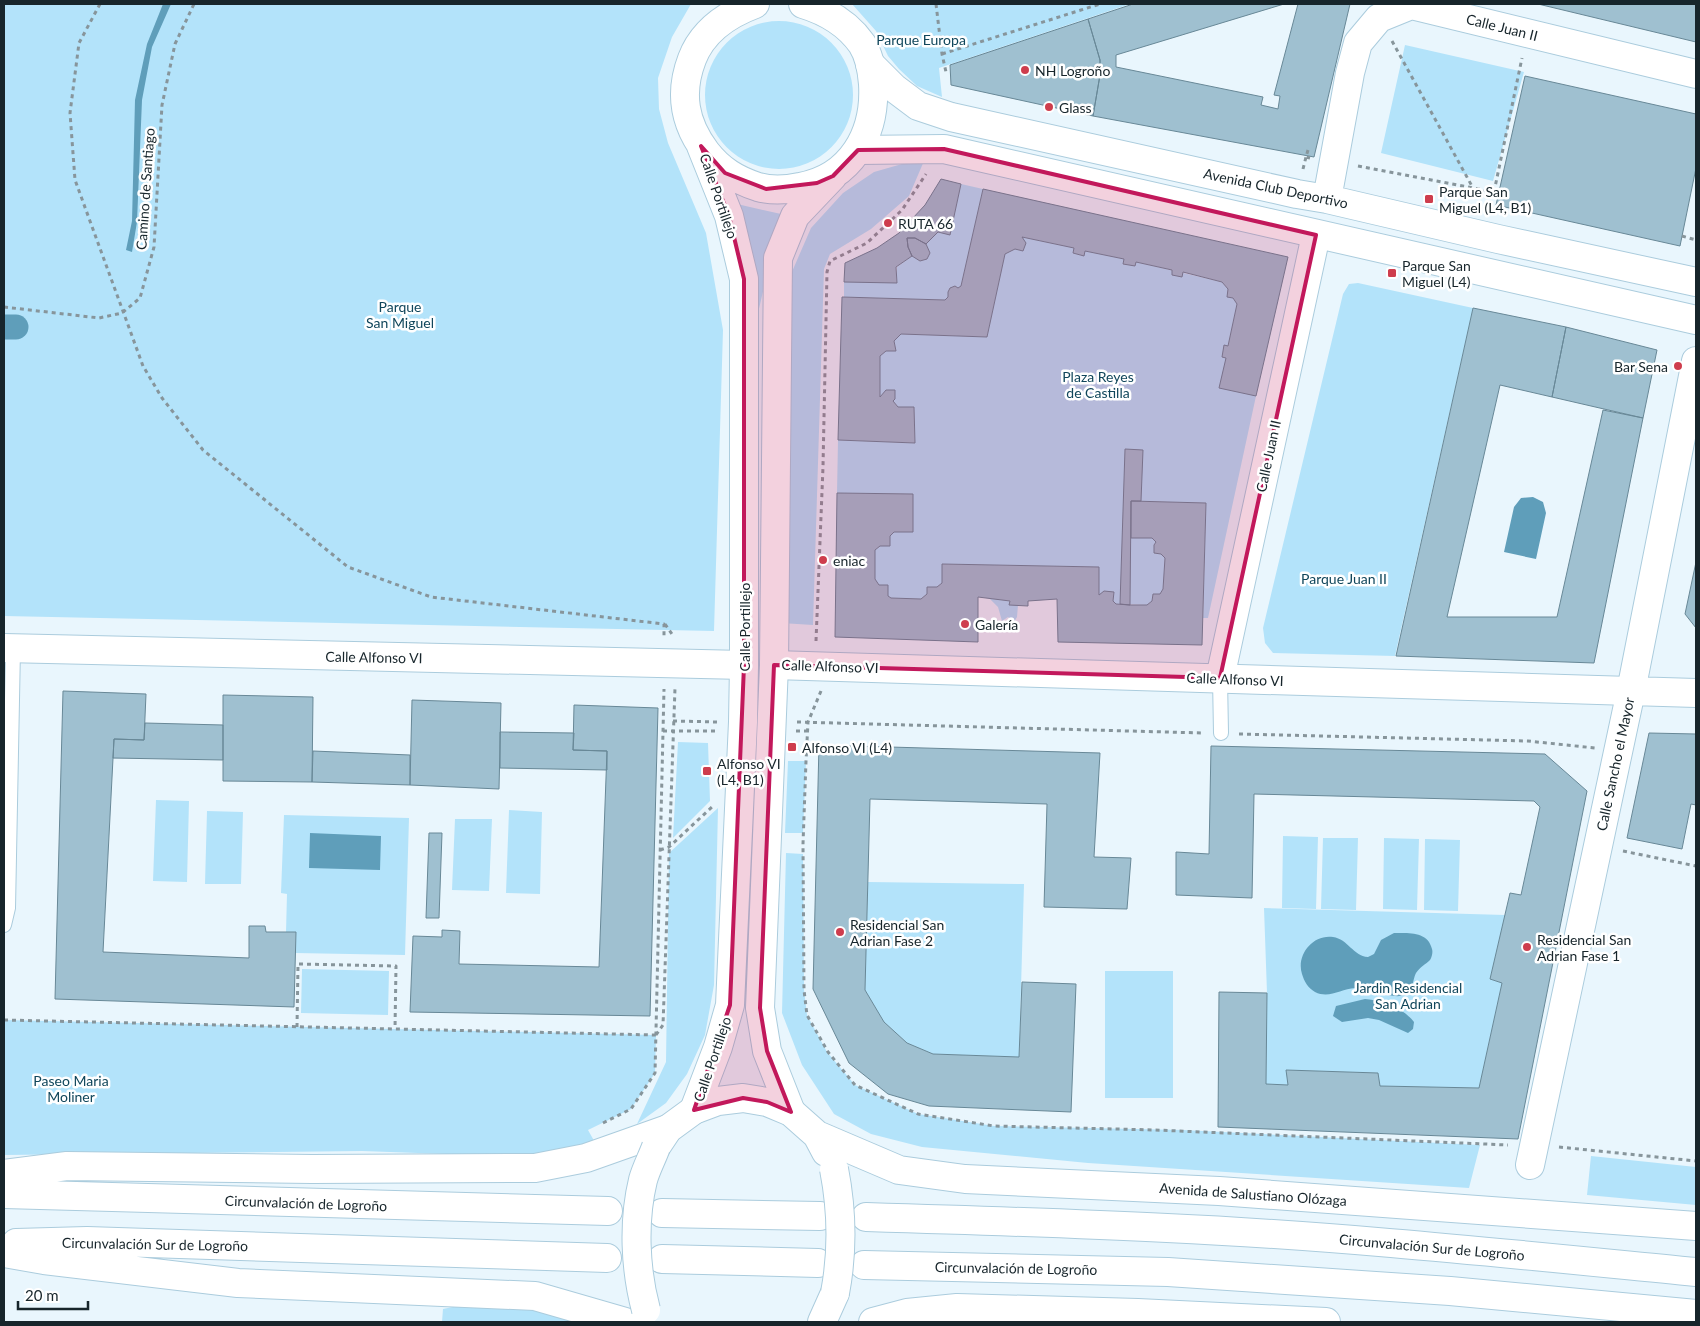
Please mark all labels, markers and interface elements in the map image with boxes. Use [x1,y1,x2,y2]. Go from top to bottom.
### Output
street label: Calle Juan II [1464,10,1540,44]
park label: Parque Europa [876,31,966,48]
place label: NH Logroño [1035,62,1110,79]
marker: NH Logroño [1019,64,1031,76]
place label: Glass [1059,99,1092,116]
marker: Glass [1043,101,1055,113]
street label: Camino de Santiago [132,127,158,251]
street label: Calle Portillejo [696,151,742,241]
street label: Avenida Club Deportivo [1202,164,1350,212]
place label: Parque San Miguel (L4, B1) [1439,183,1532,216]
marker: Parque San Miguel (L4, B1) [1423,193,1435,205]
place label: RUTA 66 [898,215,953,232]
marker: RUTA 66 [882,217,894,229]
place label: Parque San Miguel (L4) [1402,257,1471,290]
marker: Parque San Miguel (L4) [1386,267,1398,279]
park label: Parque San Miguel [366,298,434,331]
place label: Bar Sena [1614,358,1668,375]
marker: Bar Sena [1672,360,1684,372]
park label: Plaza Reyes de Castilla [1062,368,1134,401]
street label: Calle Juan II [1252,418,1284,494]
place label: eniac [833,552,866,569]
marker: eniac [817,554,829,566]
park label: Parque Juan II [1301,570,1387,587]
street label: Calle Portillejo [736,582,753,671]
place label: Galería [975,616,1018,633]
marker: Galería [959,618,971,630]
street label: Calle Alfonso VI [325,648,423,666]
street label: Calle Alfonso VI [781,656,879,676]
street label: Calle Alfonso VI [1186,669,1284,689]
street label: Calle Sancho el Mayor [1593,696,1637,832]
place label: Alfonso VI (L4) [802,739,892,756]
marker: Alfonso VI (L4) [786,741,798,753]
place label: Alfonso VI (L4, B1) [717,755,781,788]
marker: Alfonso VI (L4, B1) [701,765,713,777]
place label: Residencial San Adrian Fase 2 [850,916,944,949]
marker: Residencial San Adrian Fase 2 [834,926,846,938]
place label: Residencial San Adrian Fase 1 [1537,931,1631,964]
marker: Residencial San Adrian Fase 1 [1521,941,1533,953]
park label: Jardin Residencial San Adrian [1354,979,1462,1012]
street label: Calle Portillejo [689,1014,735,1104]
park label: Paseo Maria Moliner [33,1072,109,1105]
street label: Avenida de Salustiano Olózaga [1159,1179,1347,1209]
street label: Circunvalación de Logroño [224,1192,388,1214]
street label: Circunvalación Sur de Logroño [1339,1230,1526,1264]
street label: Circunvalación Sur de Logroño [62,1234,248,1254]
street label: Circunvalación de Logroño [935,1258,1097,1278]
scale bar [18,1278,88,1310]
text: 20 m [25,1286,59,1304]

